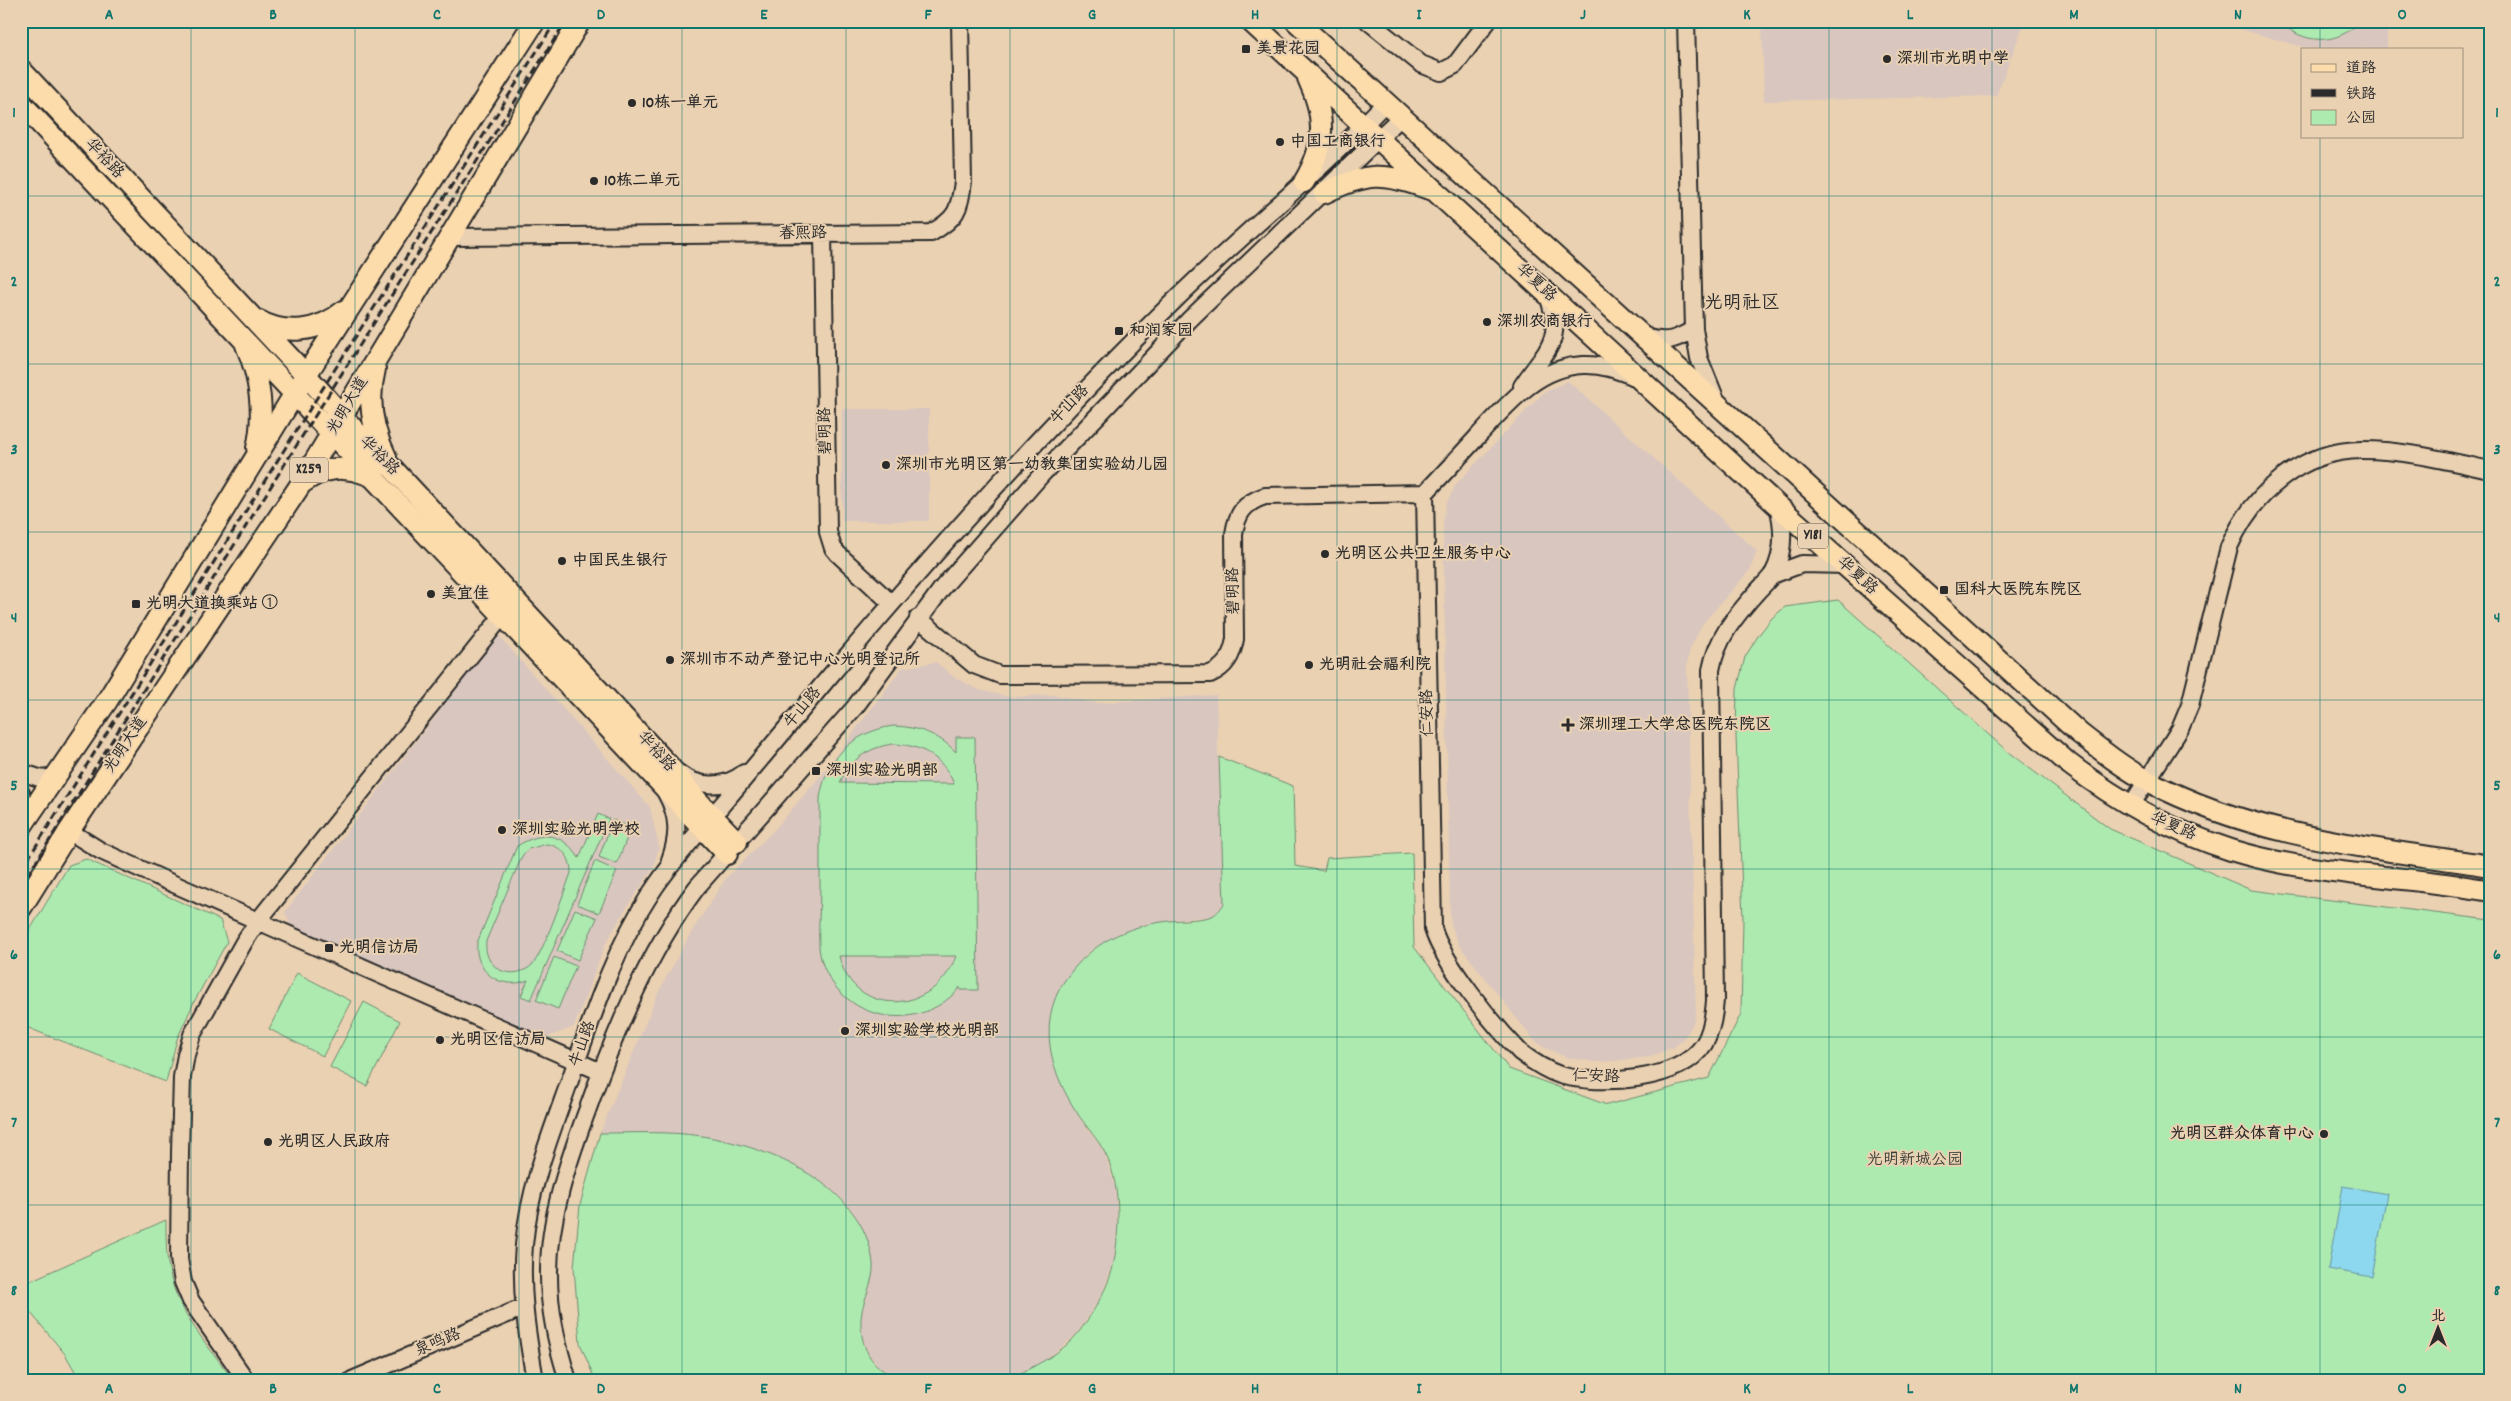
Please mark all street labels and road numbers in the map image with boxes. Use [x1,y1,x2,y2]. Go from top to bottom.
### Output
street label: 华裕路 [79,134,129,184]
street label: 春熙路 [779,222,827,246]
street label: 华夏路 [1511,258,1561,308]
street label: 光明大道 [322,373,374,439]
street label: 牛山路 [1045,380,1095,430]
street label: 碧明路 [814,407,838,455]
street label: 华裕路 [354,431,404,481]
road number: X259 [290,458,328,482]
road number: Y181 [1798,524,1828,548]
street label: 华夏路 [1831,551,1883,601]
street label: 碧明路 [1222,567,1246,615]
street label: 牛山路 [779,682,827,734]
street label: 仁安路 [1416,689,1440,737]
street label: 光明大道 [99,712,153,778]
street label: 华裕路 [631,726,681,778]
street label: 华夏路 [2146,807,2200,847]
street label: 牛山路 [564,1018,602,1070]
street label: 仁安路 [1572,1065,1620,1089]
street label: 泉鸣路 [411,1323,465,1363]

